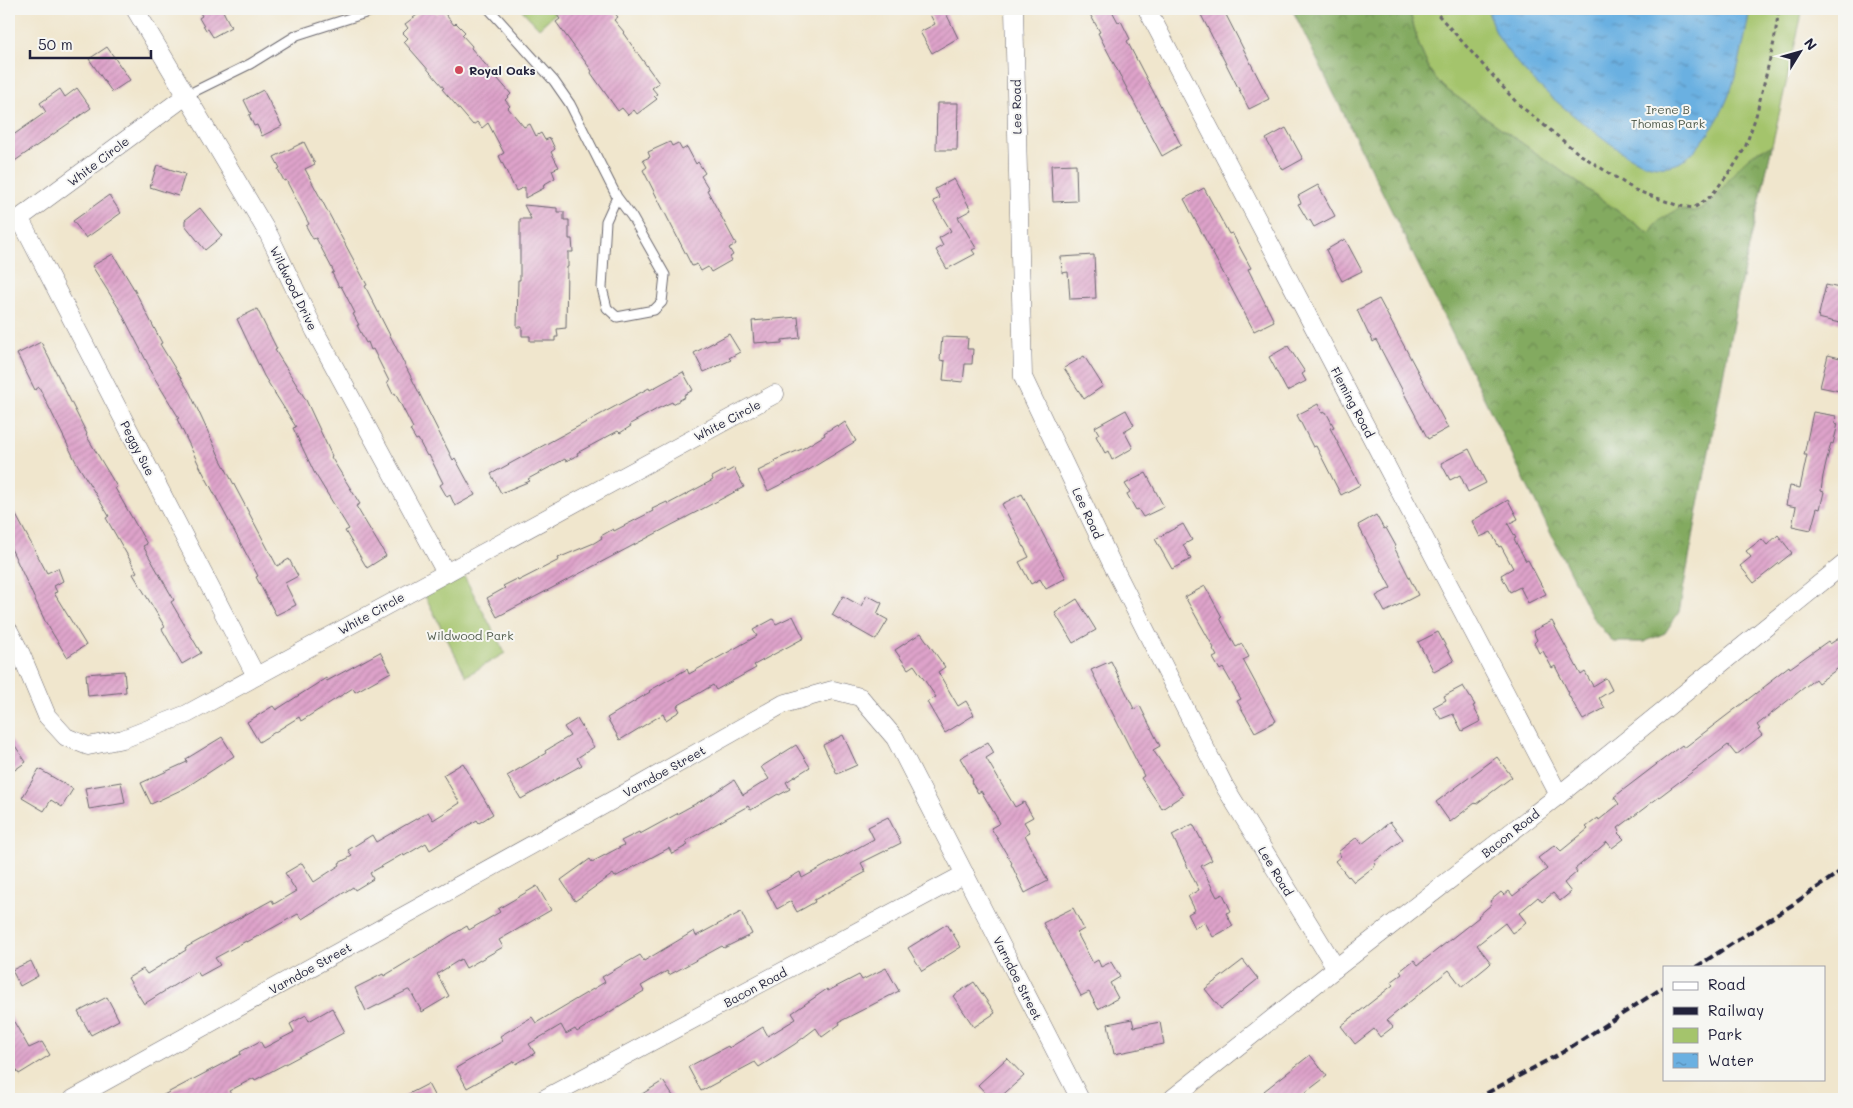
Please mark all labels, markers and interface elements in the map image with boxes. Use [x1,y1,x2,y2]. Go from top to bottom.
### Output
scale bar [30,28,151,60]
north arrow [1776,28,1826,78]
text: 50 m [38,34,73,54]
text: N [1800,34,1822,54]
place label: Royal Oaks [469,62,536,78]
marker: Royal Oaks [453,64,465,76]
street label: Lee Road [1008,79,1024,135]
park label: Irene B Thomas Park [1631,101,1705,131]
street label: White Circle [64,133,132,189]
street label: Wildwood Drive [267,243,321,333]
street label: Fleming Road [1328,364,1378,440]
street label: White Circle [691,396,763,444]
street label: Peggy Sue [117,418,159,478]
street label: Lee Road [1069,485,1107,542]
street label: White Circle [335,588,407,638]
park label: Wildwood Park [426,627,514,643]
street label: Varndoe Street [620,742,708,800]
street label: Bacon Road [1478,805,1543,861]
street label: Lee Road [1255,843,1297,899]
street label: Varndoe Street [990,933,1046,1023]
street label: Varndoe Street [266,939,354,997]
street label: Bacon Road [721,963,790,1010]
legend [1663,966,1826,1080]
text: Road [1708,974,1745,994]
text: Railway [1708,1000,1764,1020]
text: Park [1708,1024,1742,1044]
text: Water [1708,1050,1754,1070]

